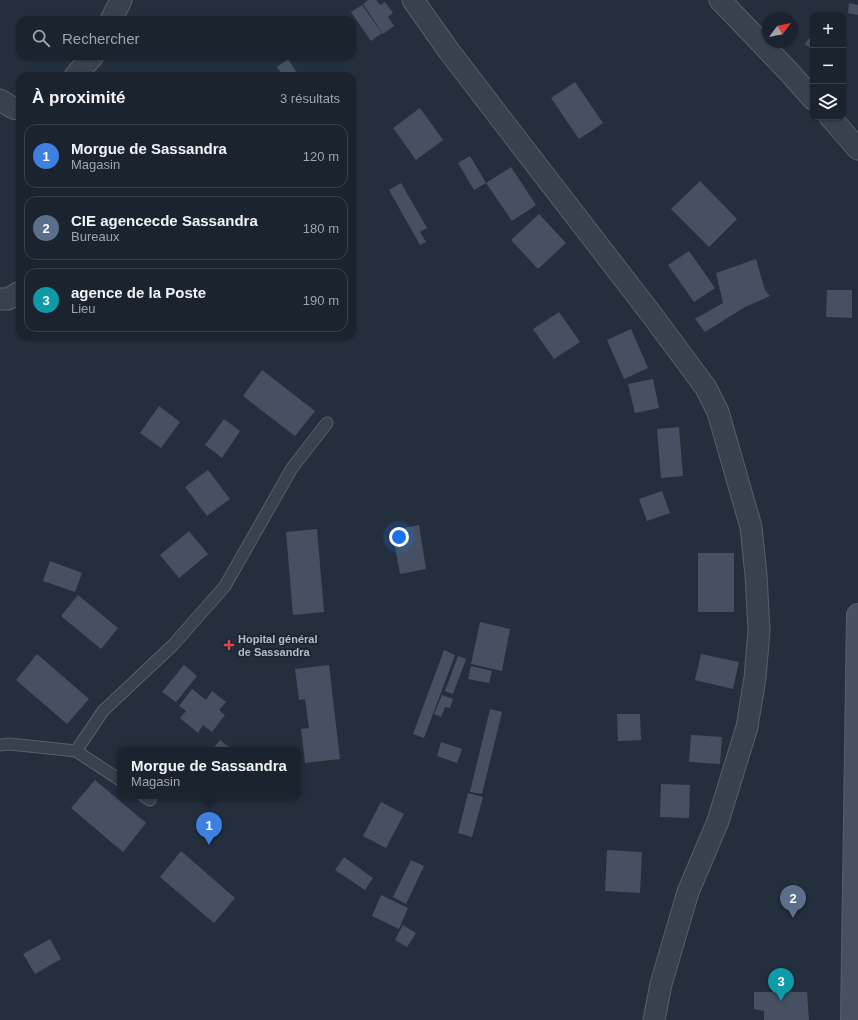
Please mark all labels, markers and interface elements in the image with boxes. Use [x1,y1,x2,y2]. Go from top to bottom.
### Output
north arrow [762,12,798,48]
map controls [810,12,846,120]
button: + [810,12,846,48]
search box [16,16,356,60]
icon: search [30,27,52,49]
text: Rechercher [62,30,140,47]
button: − [810,48,846,84]
button: layers [810,84,846,120]
text: À proximité [32,88,126,107]
text: 3 résultats [280,91,340,106]
text: Morgue de Sassandra [71,140,227,157]
text: 1 [42,149,50,164]
text: 120 m [303,149,339,164]
text: Magasin [71,157,120,172]
text: CIE agencecde Sassandra [71,212,258,229]
text: 2 [42,221,50,236]
text: 180 m [303,221,339,236]
text: Bureaux [71,229,119,244]
text: agence de la Poste [71,284,206,301]
text: 3 [42,293,50,308]
text: 190 m [303,293,339,308]
text: Lieu [71,301,96,316]
your location [389,527,409,547]
place label: Hopital général de Sassandra [238,633,317,658]
marker: Hopital général de Sassandra [223,639,235,651]
popup [117,747,301,799]
text: Morgue de Sassandra [131,757,287,774]
text: Magasin [131,774,180,789]
pin: 1 [196,812,222,845]
pin: 2 [780,885,806,918]
pin: 3 [768,968,794,1001]

